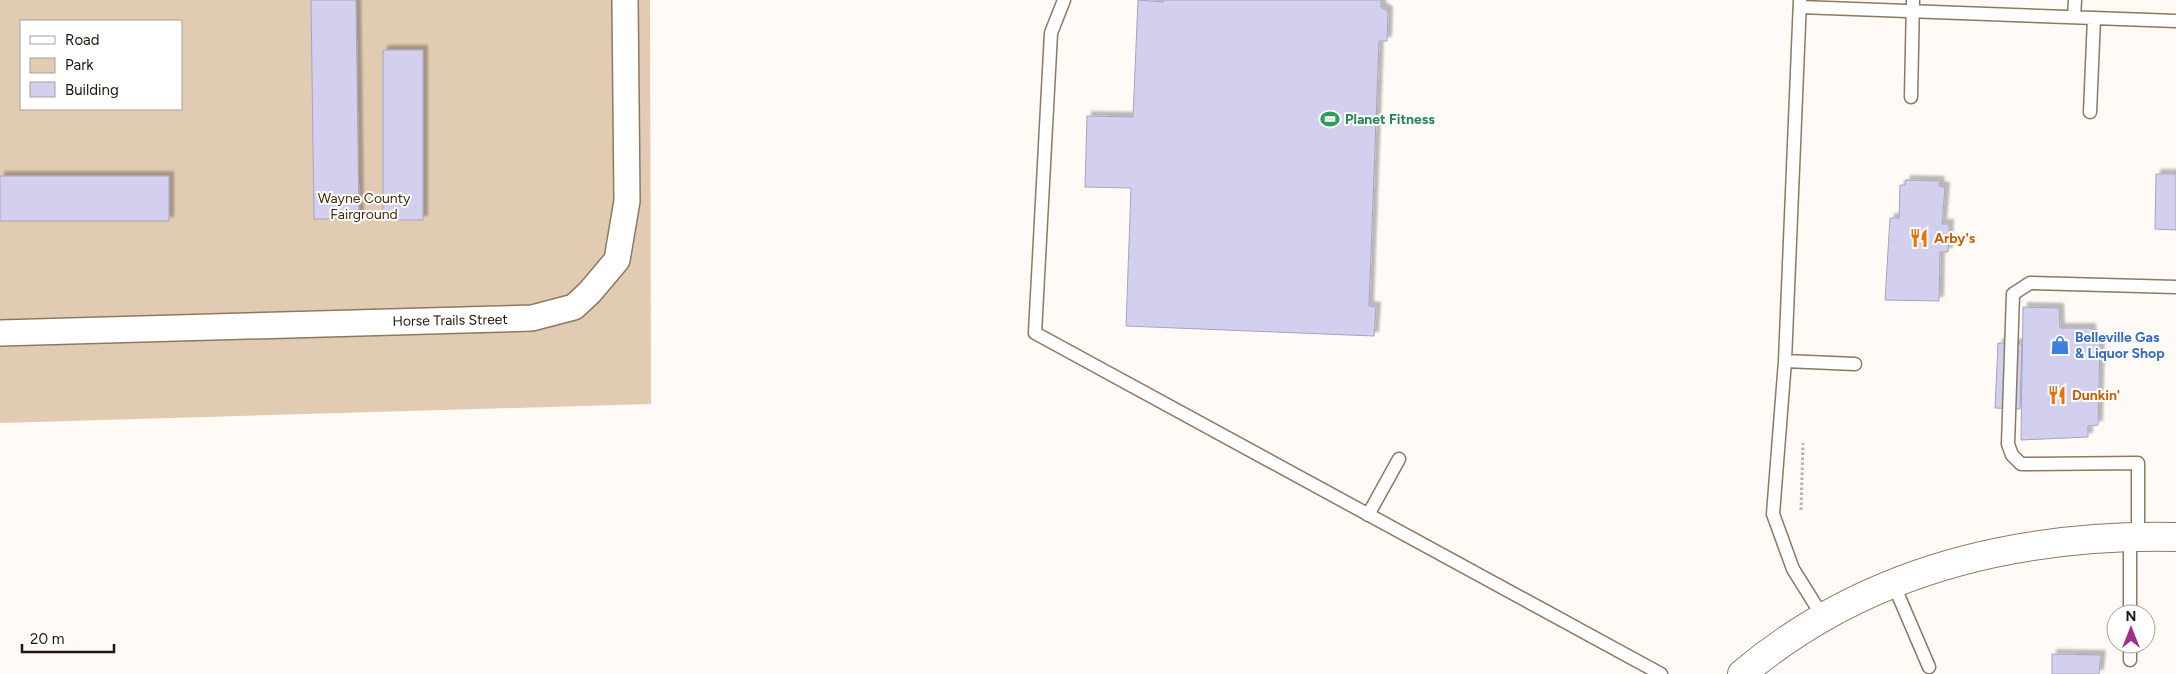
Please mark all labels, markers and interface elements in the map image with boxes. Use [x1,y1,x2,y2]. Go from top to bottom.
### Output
legend [20,20,182,110]
text: Road [65,31,100,49]
text: Park [65,56,94,74]
text: Building [65,81,119,99]
sports icon: Planet Fitness [1319,108,1341,130]
place label: Planet Fitness [1345,111,1435,128]
park label: Wayne County Fairground [318,190,411,223]
restaurant icon: Arby's [1908,227,1930,249]
place label: Arby's [1934,230,1976,247]
street label: Horse Trails Street [392,311,508,330]
place label: Belleville Gas & Liquor Shop [2075,329,2165,362]
shop icon: Belleville Gas & Liquor Shop [2049,334,2071,356]
restaurant icon: Dunkin' [2046,384,2068,406]
place label: Dunkin' [2072,387,2120,404]
north arrow [2106,604,2156,654]
text: N [2126,608,2136,625]
scale bar [22,622,115,654]
text: 20 m [30,630,64,648]

